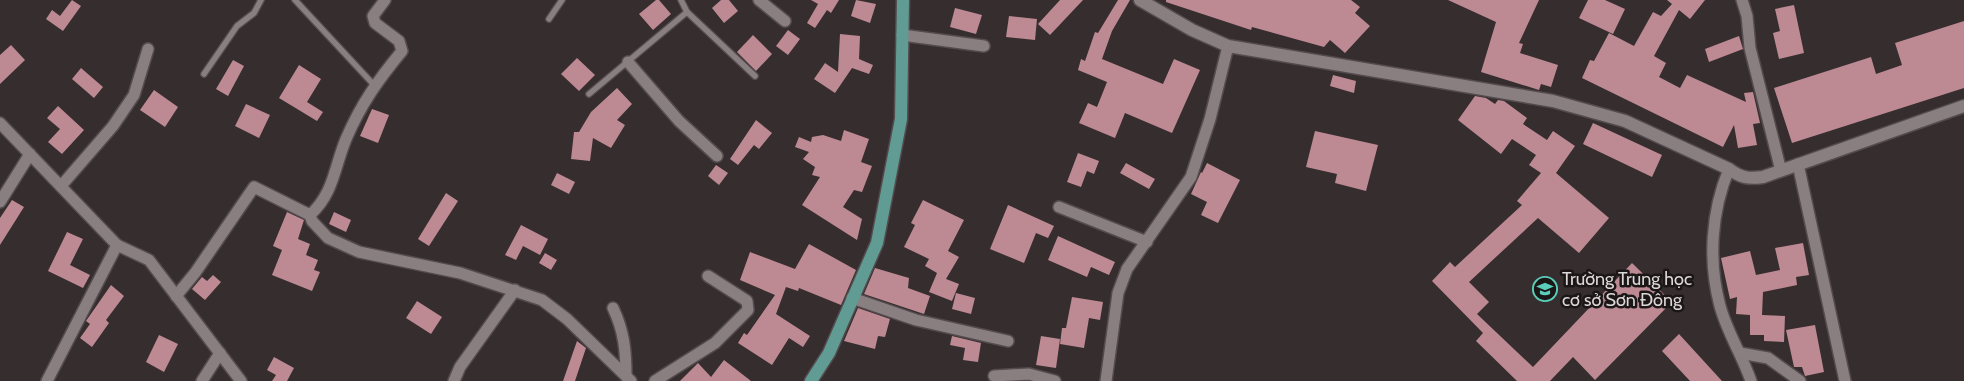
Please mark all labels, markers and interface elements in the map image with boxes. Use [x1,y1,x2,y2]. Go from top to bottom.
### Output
place label: Trường Trung học cơ sở Sơn Đông [1562,268,1692,311]
school or university icon: Trường Trung học cơ sở Sơn Đông [1532,276,1558,302]

